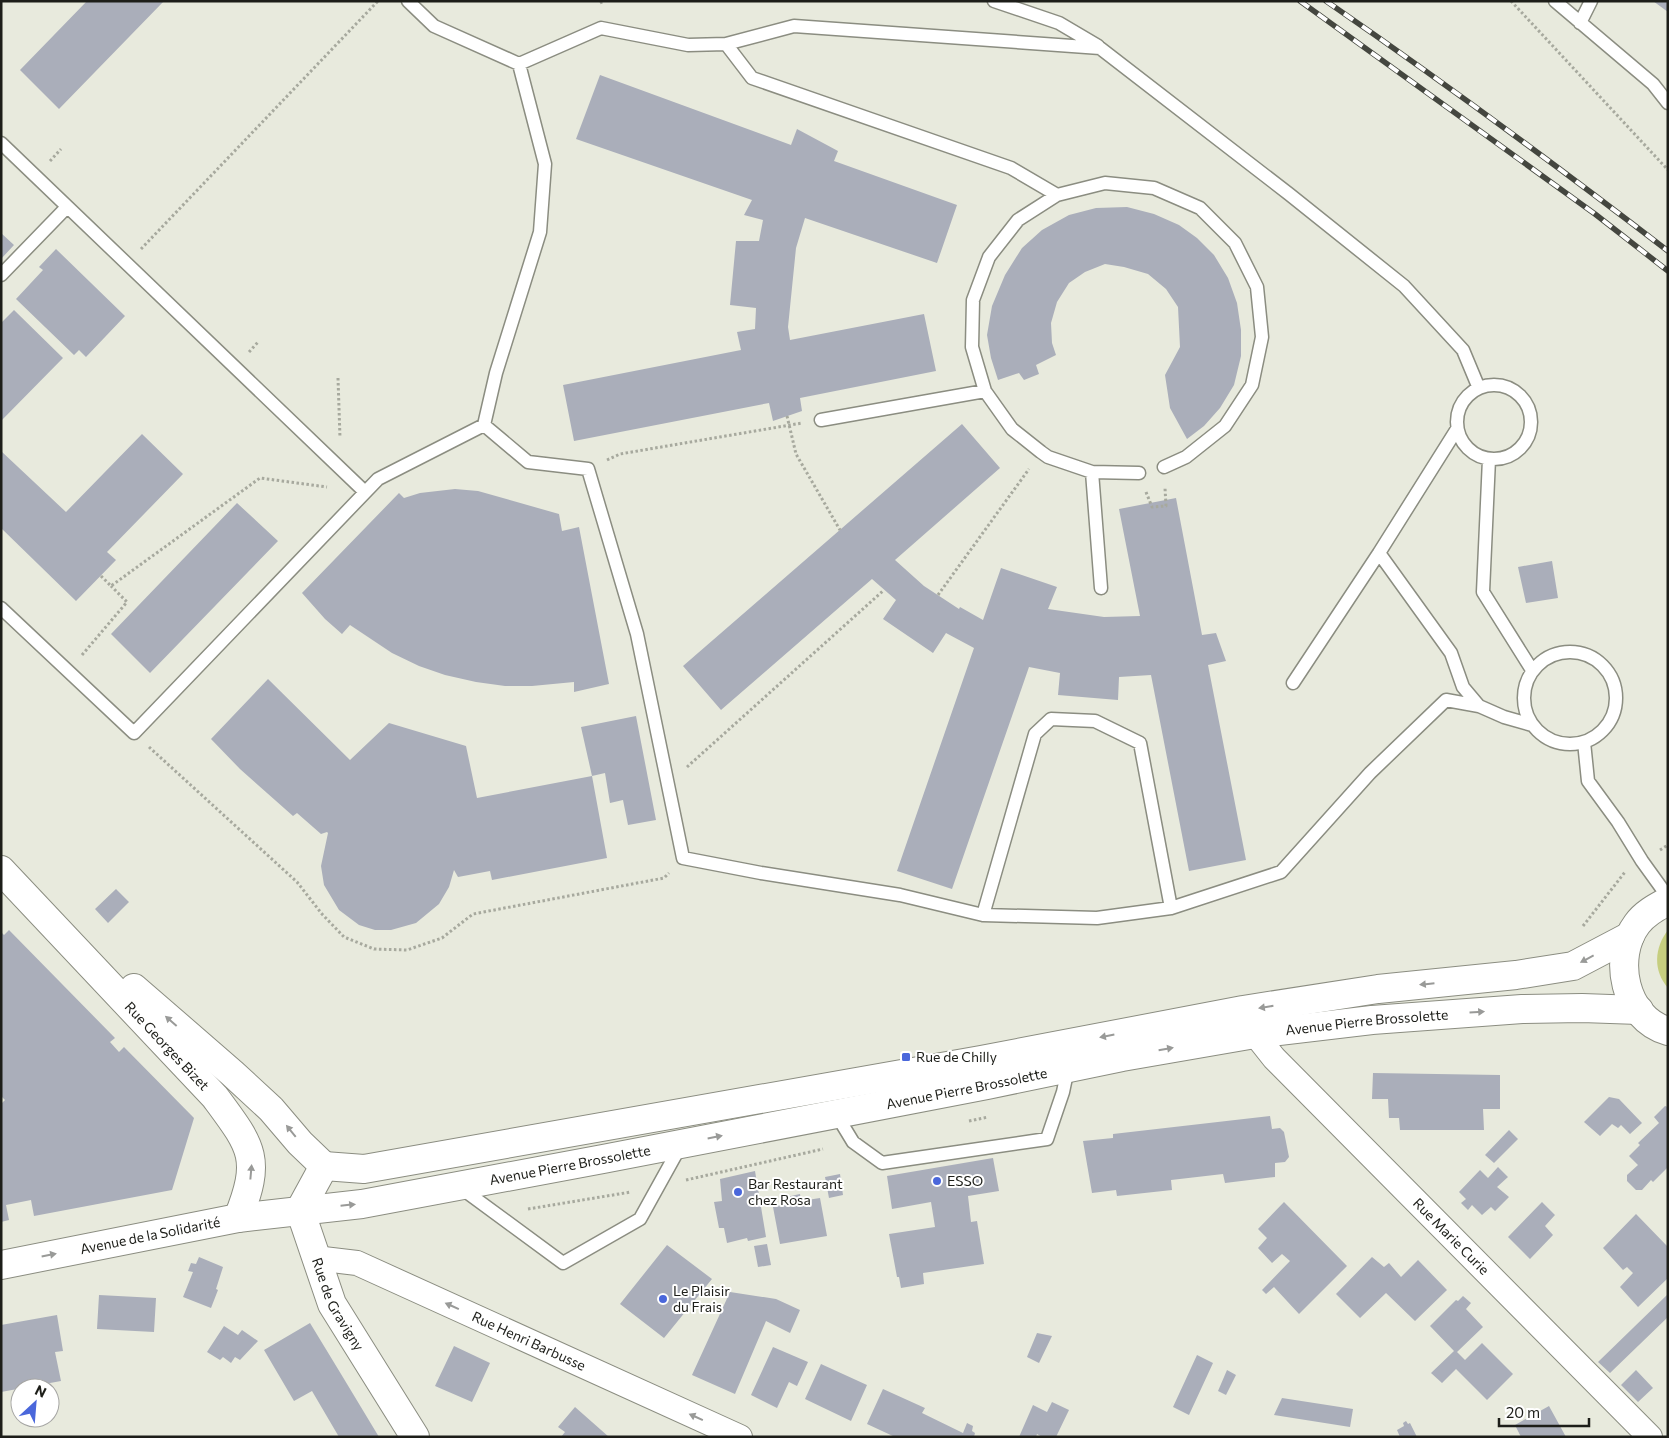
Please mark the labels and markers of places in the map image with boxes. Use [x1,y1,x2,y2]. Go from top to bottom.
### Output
place label: Rue de Chilly [916,1048,997,1065]
marker: Rue de Chilly [900,1051,912,1063]
place label: ESSO [947,1172,983,1189]
place label: Bar Restaurant chez Rosa [748,1175,843,1208]
marker: ESSO [931,1175,943,1187]
marker: Bar Restaurant chez Rosa [732,1186,744,1198]
place label: Le Plaisir du Frais [673,1282,730,1315]
marker: Le Plaisir du Frais [657,1293,669,1305]

